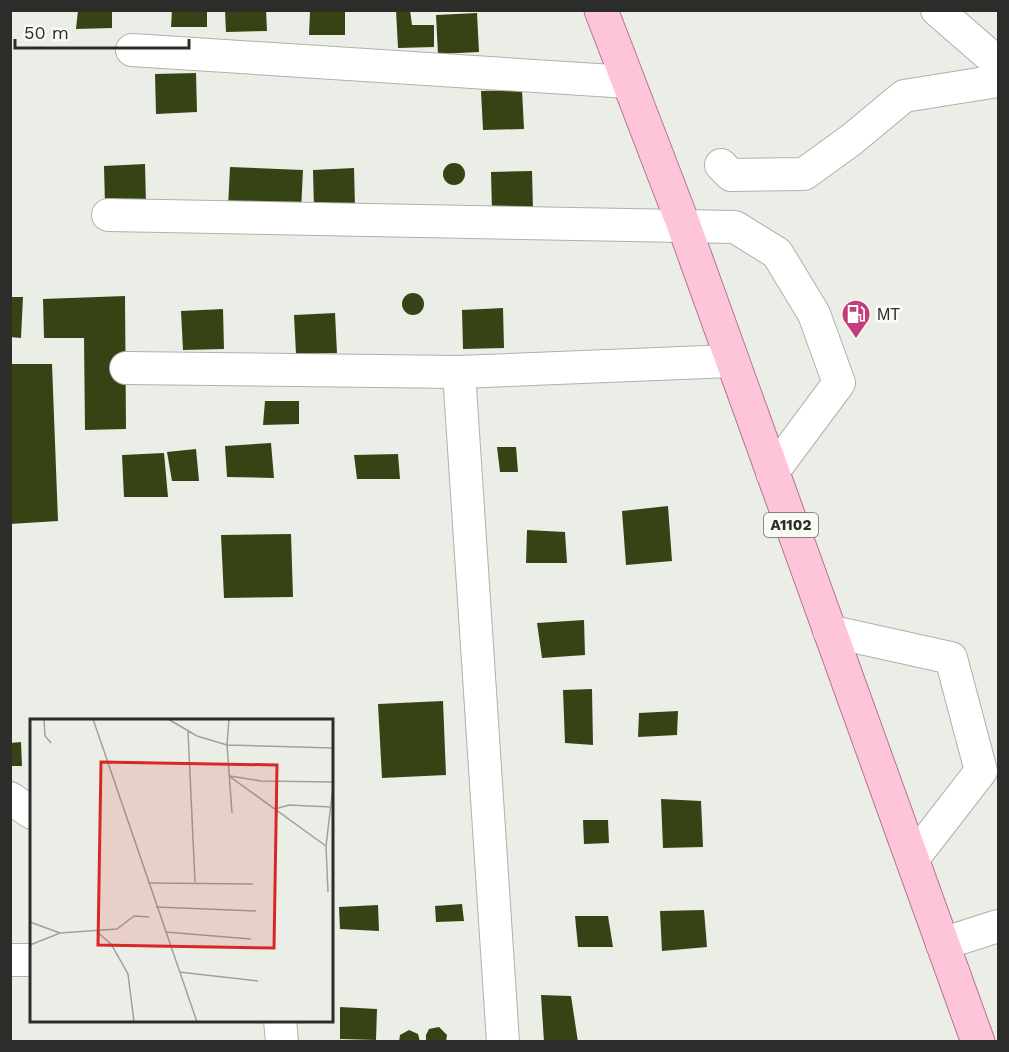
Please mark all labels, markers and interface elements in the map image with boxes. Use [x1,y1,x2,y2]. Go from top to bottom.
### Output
scale bar [15,12,189,50]
text: 50 m [24,22,69,43]
fuel station icon: МТ [840,298,872,340]
place label: МТ [877,305,900,324]
road number: A1102 [764,513,818,537]
inset map [30,719,333,1022]

